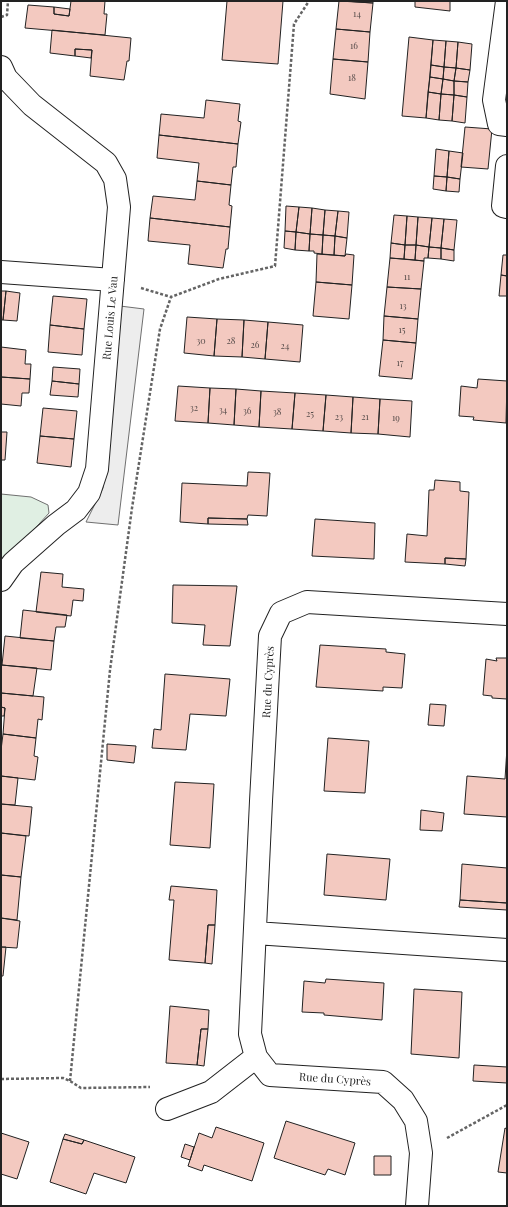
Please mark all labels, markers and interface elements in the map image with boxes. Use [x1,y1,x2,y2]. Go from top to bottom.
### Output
house number: 14 [353,7,361,19]
house number: 16 [350,39,358,51]
house number: 18 [348,71,356,83]
house number: 11 [404,270,411,282]
street label: Rue Louis Le Vau [98,275,121,361]
house number: 13 [399,299,407,311]
house number: 15 [399,323,406,335]
house number: 30 [196,334,206,346]
house number: 28 [227,334,236,346]
house number: 26 [251,338,260,350]
house number: 24 [281,339,290,351]
house number: 17 [397,356,404,368]
house number: 32 [190,401,198,413]
house number: 34 [219,403,228,415]
house number: 36 [243,404,252,416]
house number: 38 [273,405,282,417]
house number: 25 [306,407,314,419]
house number: 23 [335,410,343,422]
house number: 21 [361,410,369,422]
house number: 19 [392,411,400,423]
street label: Rue du Cyprès [258,646,277,718]
street label: Rue du Cyprès [299,1069,372,1088]

